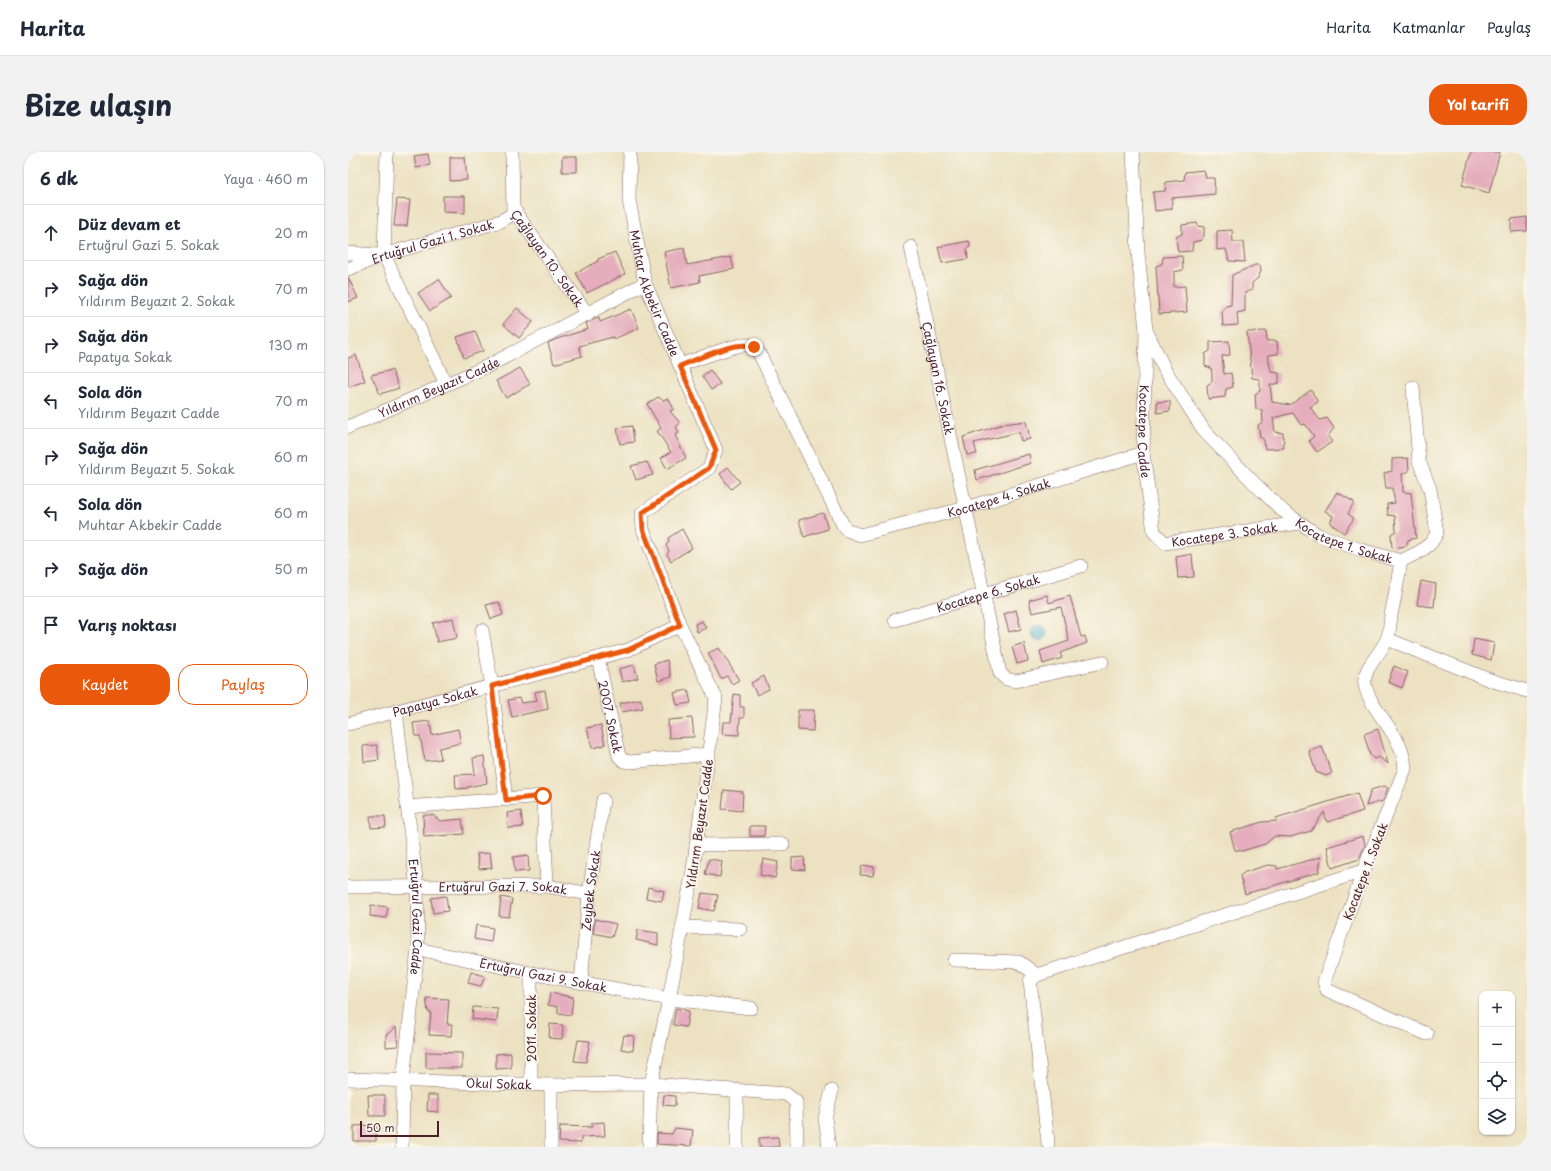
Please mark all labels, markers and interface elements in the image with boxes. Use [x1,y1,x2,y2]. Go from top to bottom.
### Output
text: Harita [20,14,85,42]
text: Harita [1326,17,1371,38]
text: Katmanlar [1393,17,1465,38]
text: Paylaş [1487,17,1531,38]
text: Bize ulaşın [24,83,172,126]
button: Yol tarifi [1429,84,1527,125]
text: 6 dk [40,165,78,191]
text: Yaya · 460 m [223,169,308,188]
street label: Çağlayan 10. Sokak [507,206,588,310]
text: Düz devam et [78,212,181,235]
street label: Ertuğrul Gazi 1. Sokak [369,215,496,268]
icon: ahead [40,222,62,244]
text: 20 m [274,223,308,242]
street label: Muhtar Akbekir Cadde [626,228,684,359]
text: Ertuğrul Gazi 5. Sokak [78,235,220,254]
text: Sağa dön [78,268,148,291]
icon: right [40,278,62,300]
text: 70 m [275,279,308,298]
text: Yıldırım Beyazıt 2. Sokak [78,291,235,310]
street label: Çağlayan 16. Sokak [918,320,959,436]
text: Sağa dön [78,324,148,347]
icon: right [40,334,62,356]
text: 130 m [269,335,308,354]
route end [745,338,763,356]
text: Papatya Sokak [78,347,173,366]
street label: Yıldırım Beyazıt Cadde [375,352,503,422]
text: Sola dön [78,380,142,403]
street label: Kocatepe Cadde [1134,385,1155,479]
icon: left [40,390,62,412]
text: 70 m [275,391,308,410]
text: Yıldırım Beyazıt Cadde [78,403,220,422]
text: Sağa dön [78,436,148,459]
icon: right [40,446,62,468]
text: 60 m [274,447,308,466]
text: Yıldırım Beyazıt 5. Sokak [78,459,235,478]
street label: Kocatepe 4. Sokak [945,473,1053,521]
text: Sola dön [78,492,142,515]
icon: left [40,502,62,524]
text: 60 m [274,503,308,522]
street label: Kocatepe 1. Sokak [1292,513,1395,567]
text: Muhtar Akbekir Cadde [78,515,222,534]
street label: Kocatepe 3. Sokak [1170,517,1279,551]
text: Sağa dön [78,557,148,580]
icon: right [40,558,62,580]
text: 50 m [274,559,308,578]
street label: Kocatepe 6. Sokak [934,569,1042,616]
text: Varış noktası [78,613,177,636]
icon: arrive [40,614,62,636]
button: Kaydet [40,664,170,705]
button: Paylaş [178,664,308,705]
street label: 2007. Sokak [594,679,627,755]
street label: Papatya Sokak [390,681,480,721]
street label: Yıldırım Beyazıt Cadde [681,757,717,890]
route start [534,787,552,805]
street label: Kocatepe 1. Sokak [1338,819,1392,923]
street label: Zeybek Sokak [577,849,604,932]
street label: Ertuğrul Gazi Cadde [405,858,427,976]
street label: Ertuğrul Gazi 7. Sokak [438,877,569,899]
street label: Ertuğrul Gazi 9. Sokak [478,953,609,996]
map controls [1479,991,1515,1135]
button: + [1479,991,1515,1027]
street label: 2011. Sokak [522,994,540,1062]
button: − [1479,1027,1515,1063]
button: locate [1479,1063,1515,1099]
street label: Okul Sokak [466,1073,532,1093]
button: layers [1479,1099,1515,1135]
scale bar [360,1119,439,1138]
text: 50 m [366,1119,395,1136]

